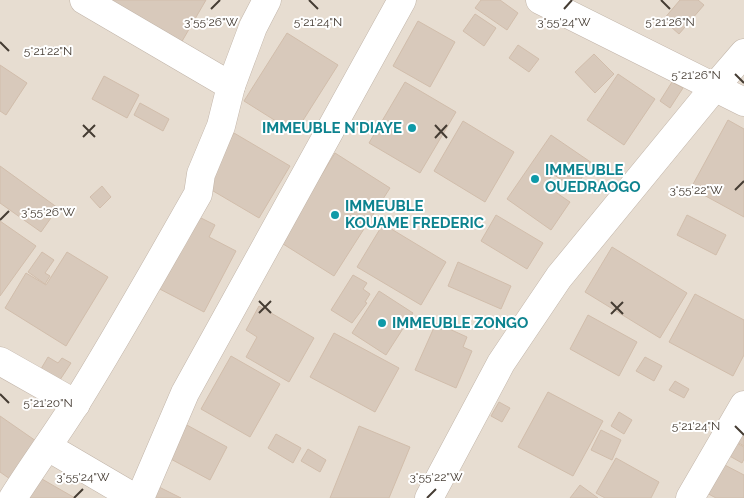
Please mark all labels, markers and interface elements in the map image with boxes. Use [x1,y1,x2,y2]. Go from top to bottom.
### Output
text: 3°55'26"W [184,15,238,29]
text: 5°21'24"N [294,15,342,29]
text: 3°55'24"W [537,15,591,29]
text: 5°21'26"N [645,15,695,29]
text: 5°21'22"N [24,44,72,58]
text: 5°21'26"N [671,68,721,82]
place label: IMMEUBLE N'DIAYE [262,119,402,137]
marker: IMMEUBLE N'DIAYE [406,122,418,134]
place label: IMMEUBLE OUEDRAOGO [545,161,641,196]
marker: IMMEUBLE OUEDRAOGO [529,173,541,185]
text: 3°55'22"W [669,183,723,197]
place label: IMMEUBLE KOUAME FREDERIC [345,197,484,232]
text: 3°55'26"W [21,205,75,219]
marker: IMMEUBLE KOUAME FREDERIC [329,209,341,221]
place label: IMMEUBLE ZONGO [392,314,528,332]
marker: IMMEUBLE ZONGO [376,317,388,329]
text: 5°21'20"N [23,396,73,410]
text: 5°21'24"N [672,419,720,433]
text: 3°55'24"W [56,470,110,484]
text: 3°55'22"W [409,470,463,484]

